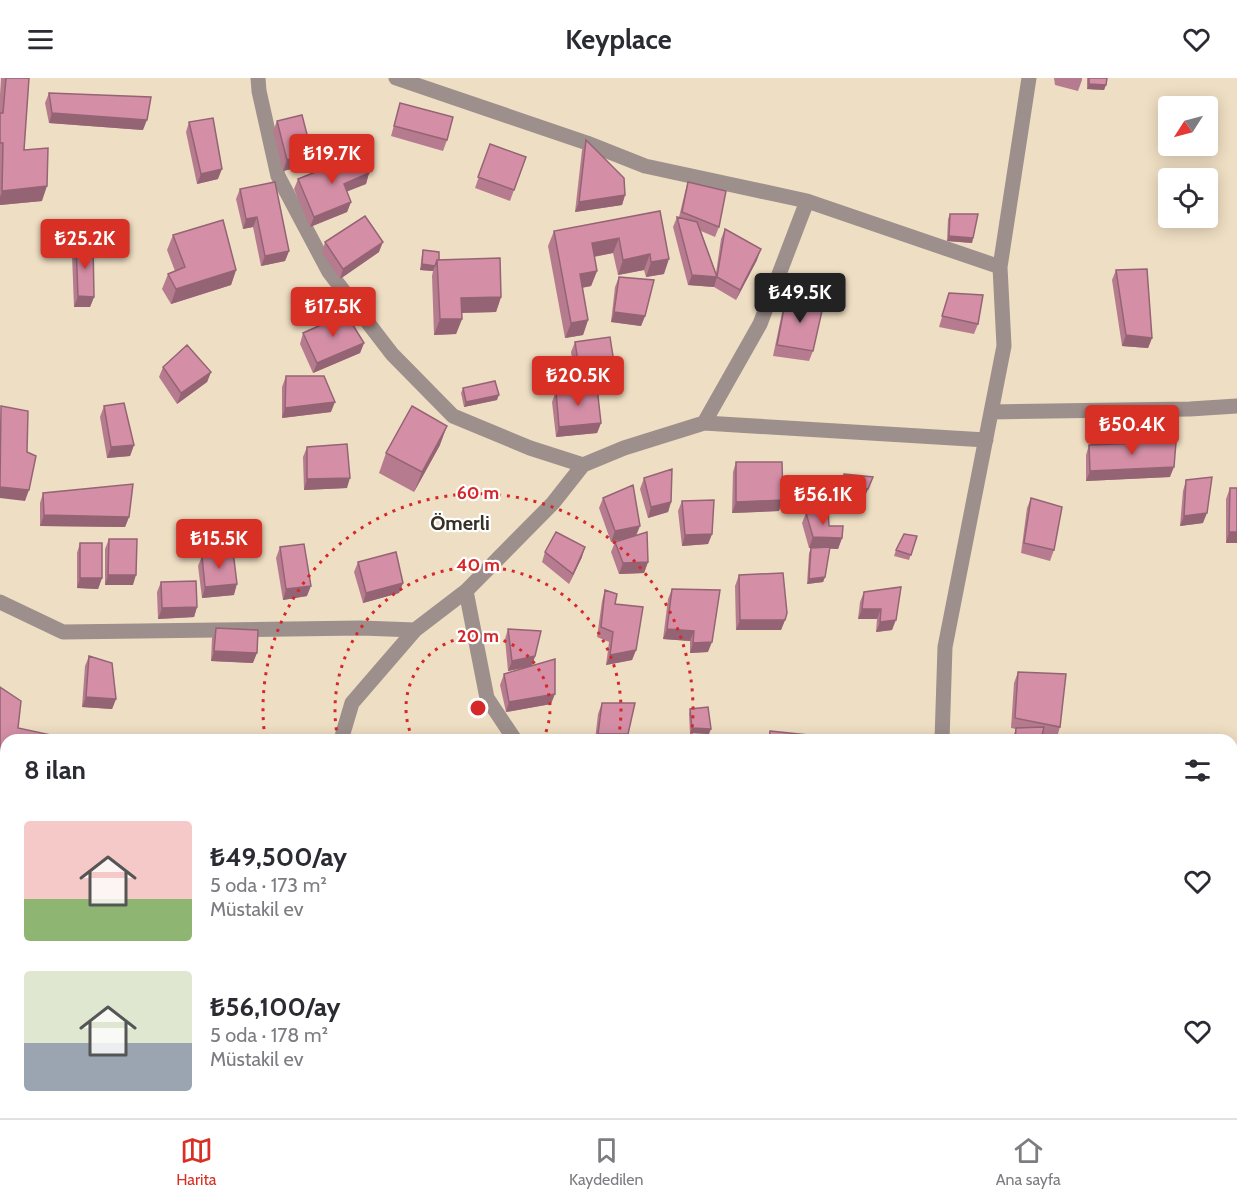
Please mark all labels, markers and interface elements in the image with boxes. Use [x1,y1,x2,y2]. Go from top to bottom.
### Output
icon: menu [24,23,57,56]
text: Keyplace [565,23,672,56]
icon: heart [1180,23,1213,56]
north arrow [1158,96,1218,156]
map controls [1158,96,1218,228]
pin: ₺19.7K [283,134,381,185]
text: ₺19.7K [303,141,361,165]
button: locate [1158,168,1218,228]
pin: ₺25.2K [36,219,134,270]
text: ₺25.2K [55,226,115,250]
pin: ₺49.5K [751,273,849,324]
text: ₺49.5K [769,280,831,304]
pin: ₺17.5K [284,287,382,338]
text: ₺17.5K [305,294,361,318]
pin: ₺20.5K [529,356,627,407]
text: ₺20.5K [546,363,610,387]
pin: ₺50.4K [1083,405,1181,456]
text: ₺50.4K [1099,412,1165,436]
pin: ₺56.1K [774,475,872,526]
text: 60 m [457,482,499,504]
text: ₺56.1K [794,482,852,506]
district label: Ömerli [430,511,490,535]
pin: ₺15.5K [170,519,268,570]
text: ₺15.5K [190,526,248,550]
text: 40 m [456,554,500,576]
text: 20 m [457,625,499,647]
centre of rings [468,698,488,718]
text: 8 ilan [24,754,86,786]
icon: filters [1181,754,1214,787]
text: ₺49,500/ay [210,841,347,873]
icon: home [72,845,144,917]
icon: heart [1181,865,1214,898]
text: 5 oda · 173 m² [210,873,327,897]
text: Müstakil ev [210,897,304,921]
text: ₺56,100/ay [210,991,340,1023]
icon: home [72,995,144,1067]
icon: heart [1181,1015,1214,1048]
text: 5 oda · 178 m² [210,1023,328,1047]
text: Müstakil ev [210,1047,304,1071]
tab: Harita [176,1134,217,1189]
tab: Kaydedilen [569,1134,643,1189]
tab: Ana sayfa [996,1134,1061,1189]

